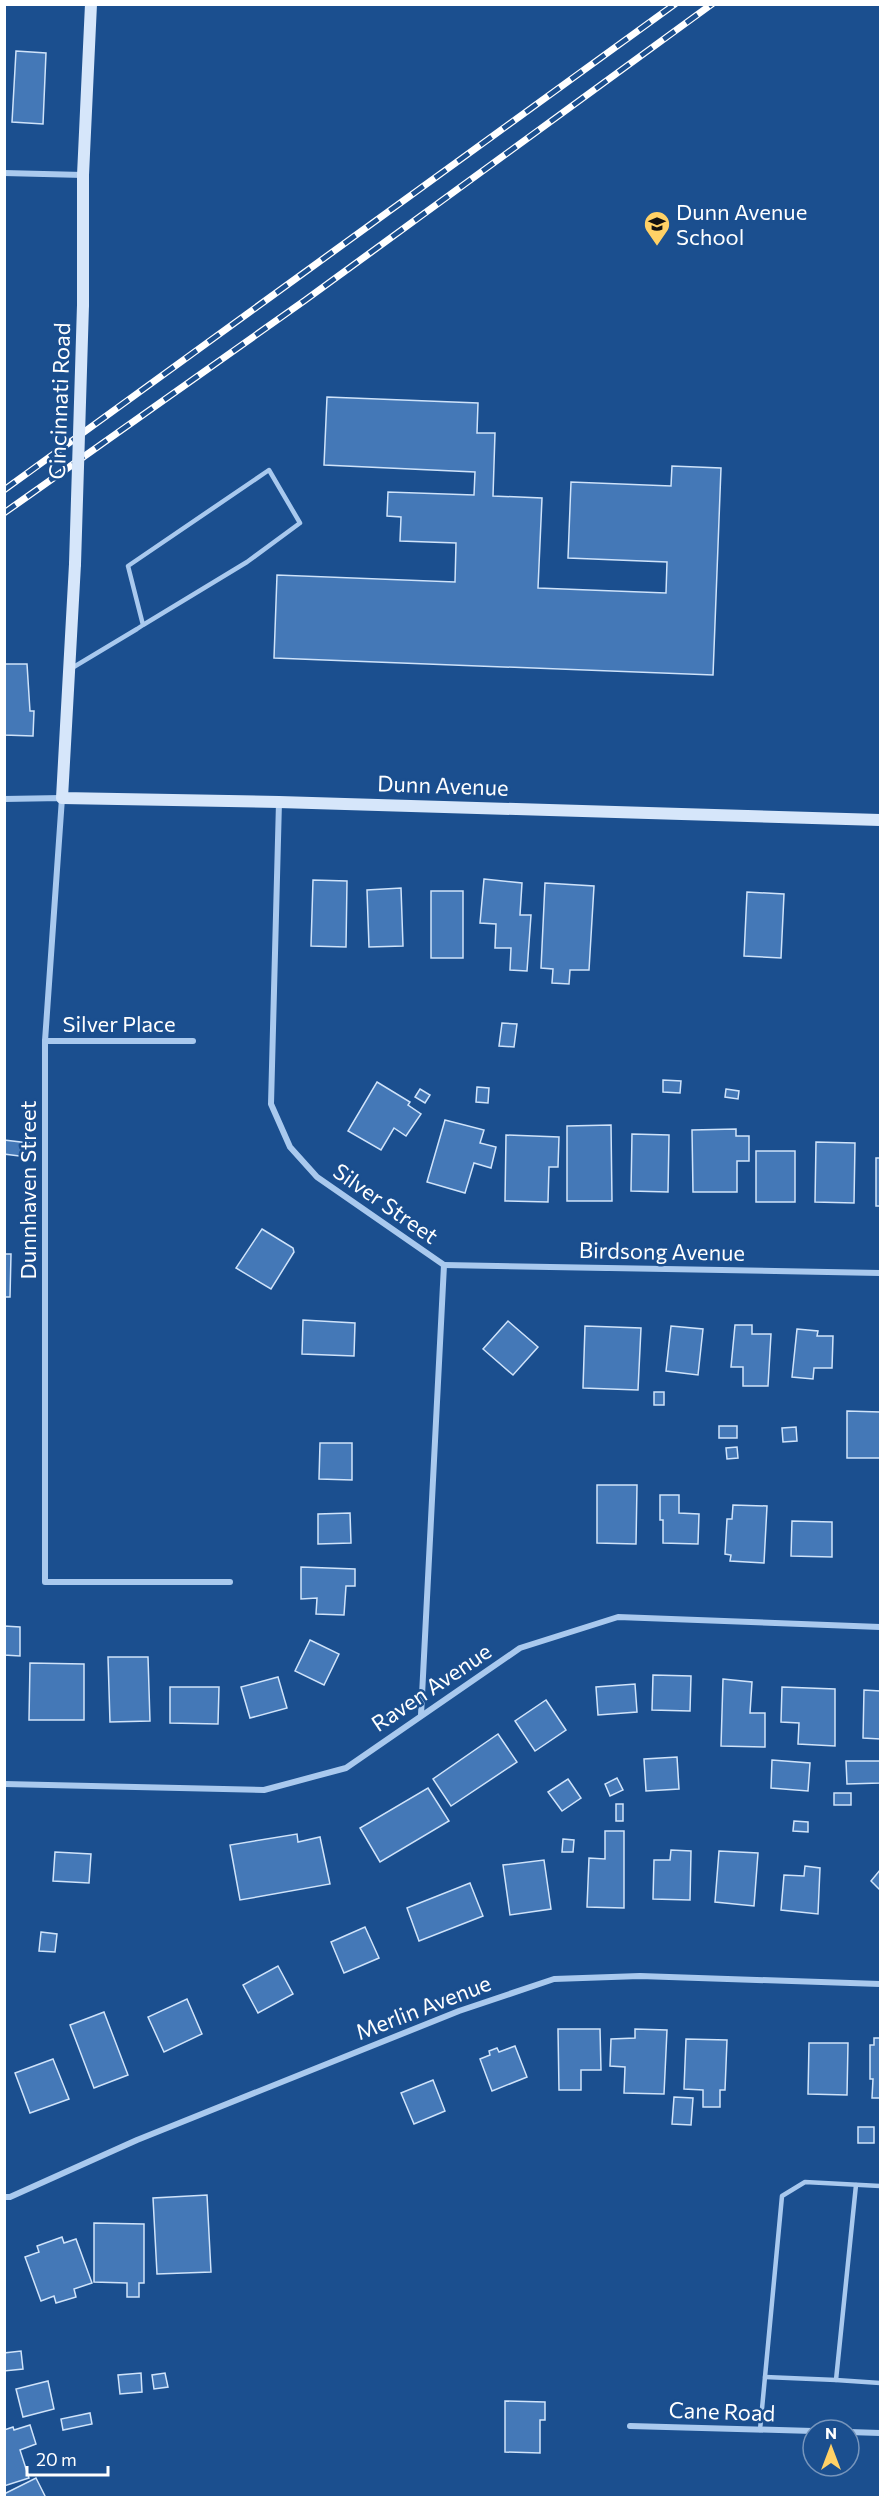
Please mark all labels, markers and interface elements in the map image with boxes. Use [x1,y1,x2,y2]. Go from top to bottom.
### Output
place label: Dunn Avenue School [676,198,807,250]
school or university icon: Dunn Avenue School [642,209,672,247]
street label: Cincinnati Road [43,322,75,480]
street label: Dunn Avenue [377,769,509,801]
street label: Silver Place [62,1010,176,1037]
street label: Dunnhaven Street [14,1100,41,1280]
street label: Silver Street [328,1157,444,1249]
street label: Birdsong Avenue [579,1236,745,1266]
street label: Raven Avenue [366,1637,496,1737]
street label: Merlin Avenue [351,1969,495,2045]
street label: Cane Road [668,2396,776,2426]
north arrow [801,2418,861,2478]
text: N [825,2423,837,2442]
scale bar [27,2439,108,2477]
text: 20 m [36,2448,77,2470]

